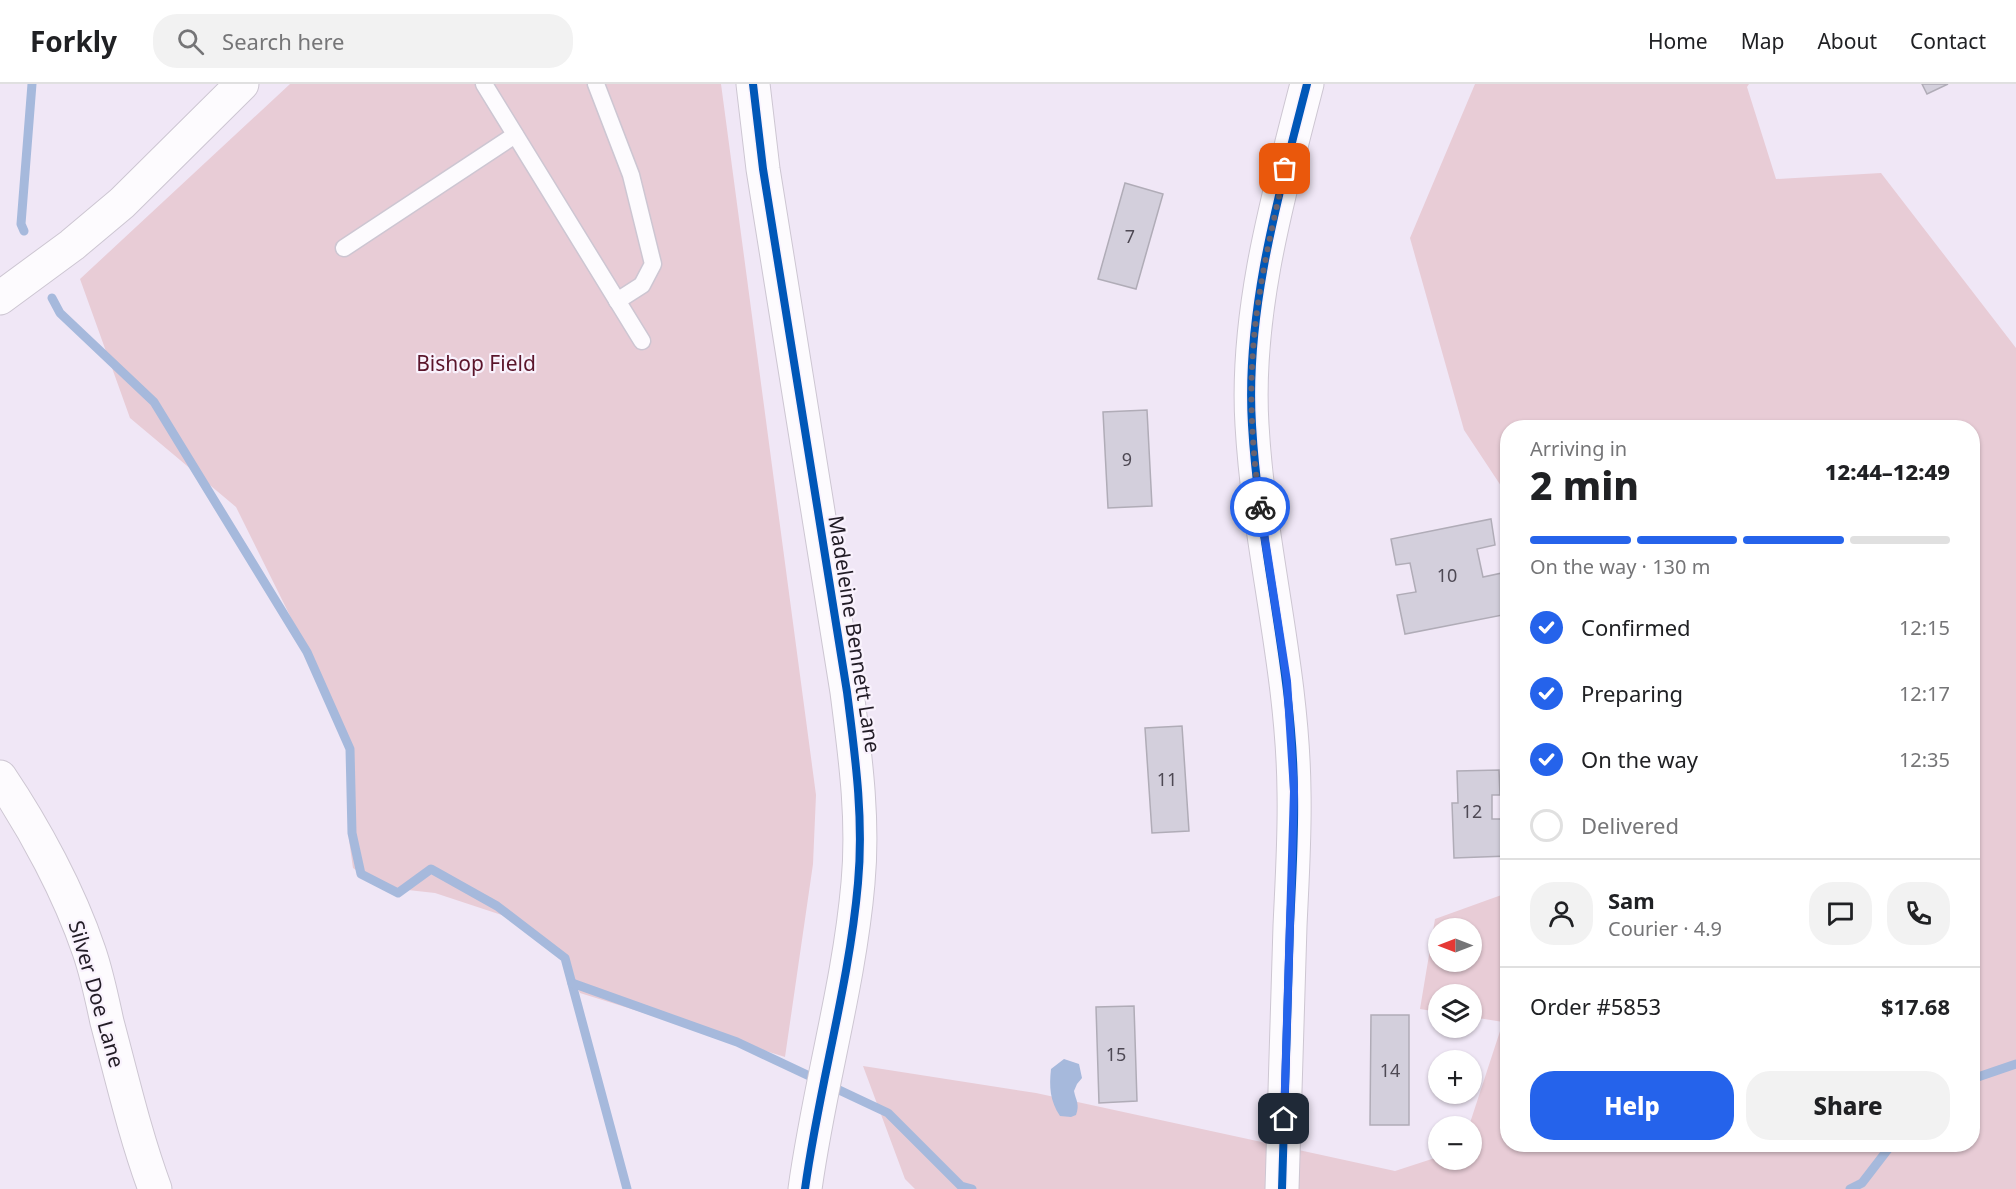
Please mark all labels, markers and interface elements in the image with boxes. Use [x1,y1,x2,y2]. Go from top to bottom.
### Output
search box [153,14,573,68]
text: Forkly [30,22,117,60]
icon: search [174,25,207,58]
text: Search here [222,26,345,56]
text: Home [1648,27,1708,55]
text: Map [1741,27,1784,55]
text: About [1817,27,1877,55]
text: Contact [1910,27,1986,55]
pin [1259,143,1310,194]
icon: bag [1268,152,1301,185]
house number: 7 [1125,224,1135,248]
park label: Bishop Field [416,349,536,377]
text: Arriving in [1530,435,1627,462]
house number: 9 [1122,447,1132,471]
text: 12:44–12:49 [1825,456,1950,486]
text: 2 min [1530,458,1639,511]
courier [1230,477,1290,537]
icon: bike [1244,491,1277,524]
street label: Madeleine Bennett Lane [822,513,888,755]
text: On the way · 130 m [1530,553,1710,580]
house number: 10 [1437,563,1457,587]
icon: check [1530,611,1563,644]
text: Confirmed [1581,612,1691,642]
text: 12:15 [1899,614,1950,641]
icon: check [1530,677,1563,710]
text: Preparing [1581,678,1683,708]
text: 12:17 [1899,680,1950,707]
icon: check [1530,743,1563,776]
text: On the way [1581,744,1698,774]
text: 12:35 [1899,746,1950,773]
house number: 11 [1157,767,1177,791]
house number: 12 [1462,799,1482,823]
text: Delivered [1581,810,1679,840]
button: person [1530,882,1593,945]
button: chat [1809,882,1872,945]
button: phone [1887,882,1950,945]
text: Sam [1608,885,1655,915]
text: Courier · 4.9 [1608,915,1722,942]
street label: Silver Doe Lane [63,917,131,1071]
north arrow [1428,918,1482,972]
map controls [1428,918,1482,1170]
button: layers [1428,984,1482,1038]
text: Order #5853 [1530,991,1661,1021]
text: $17.68 [1881,991,1950,1021]
house number: 15 [1106,1042,1126,1066]
button: + [1428,1050,1482,1104]
house number: 14 [1380,1058,1400,1082]
button: Help [1530,1071,1734,1140]
button: Share [1746,1071,1950,1140]
pin [1258,1093,1309,1144]
icon: home [1267,1102,1300,1135]
button: − [1428,1116,1482,1170]

